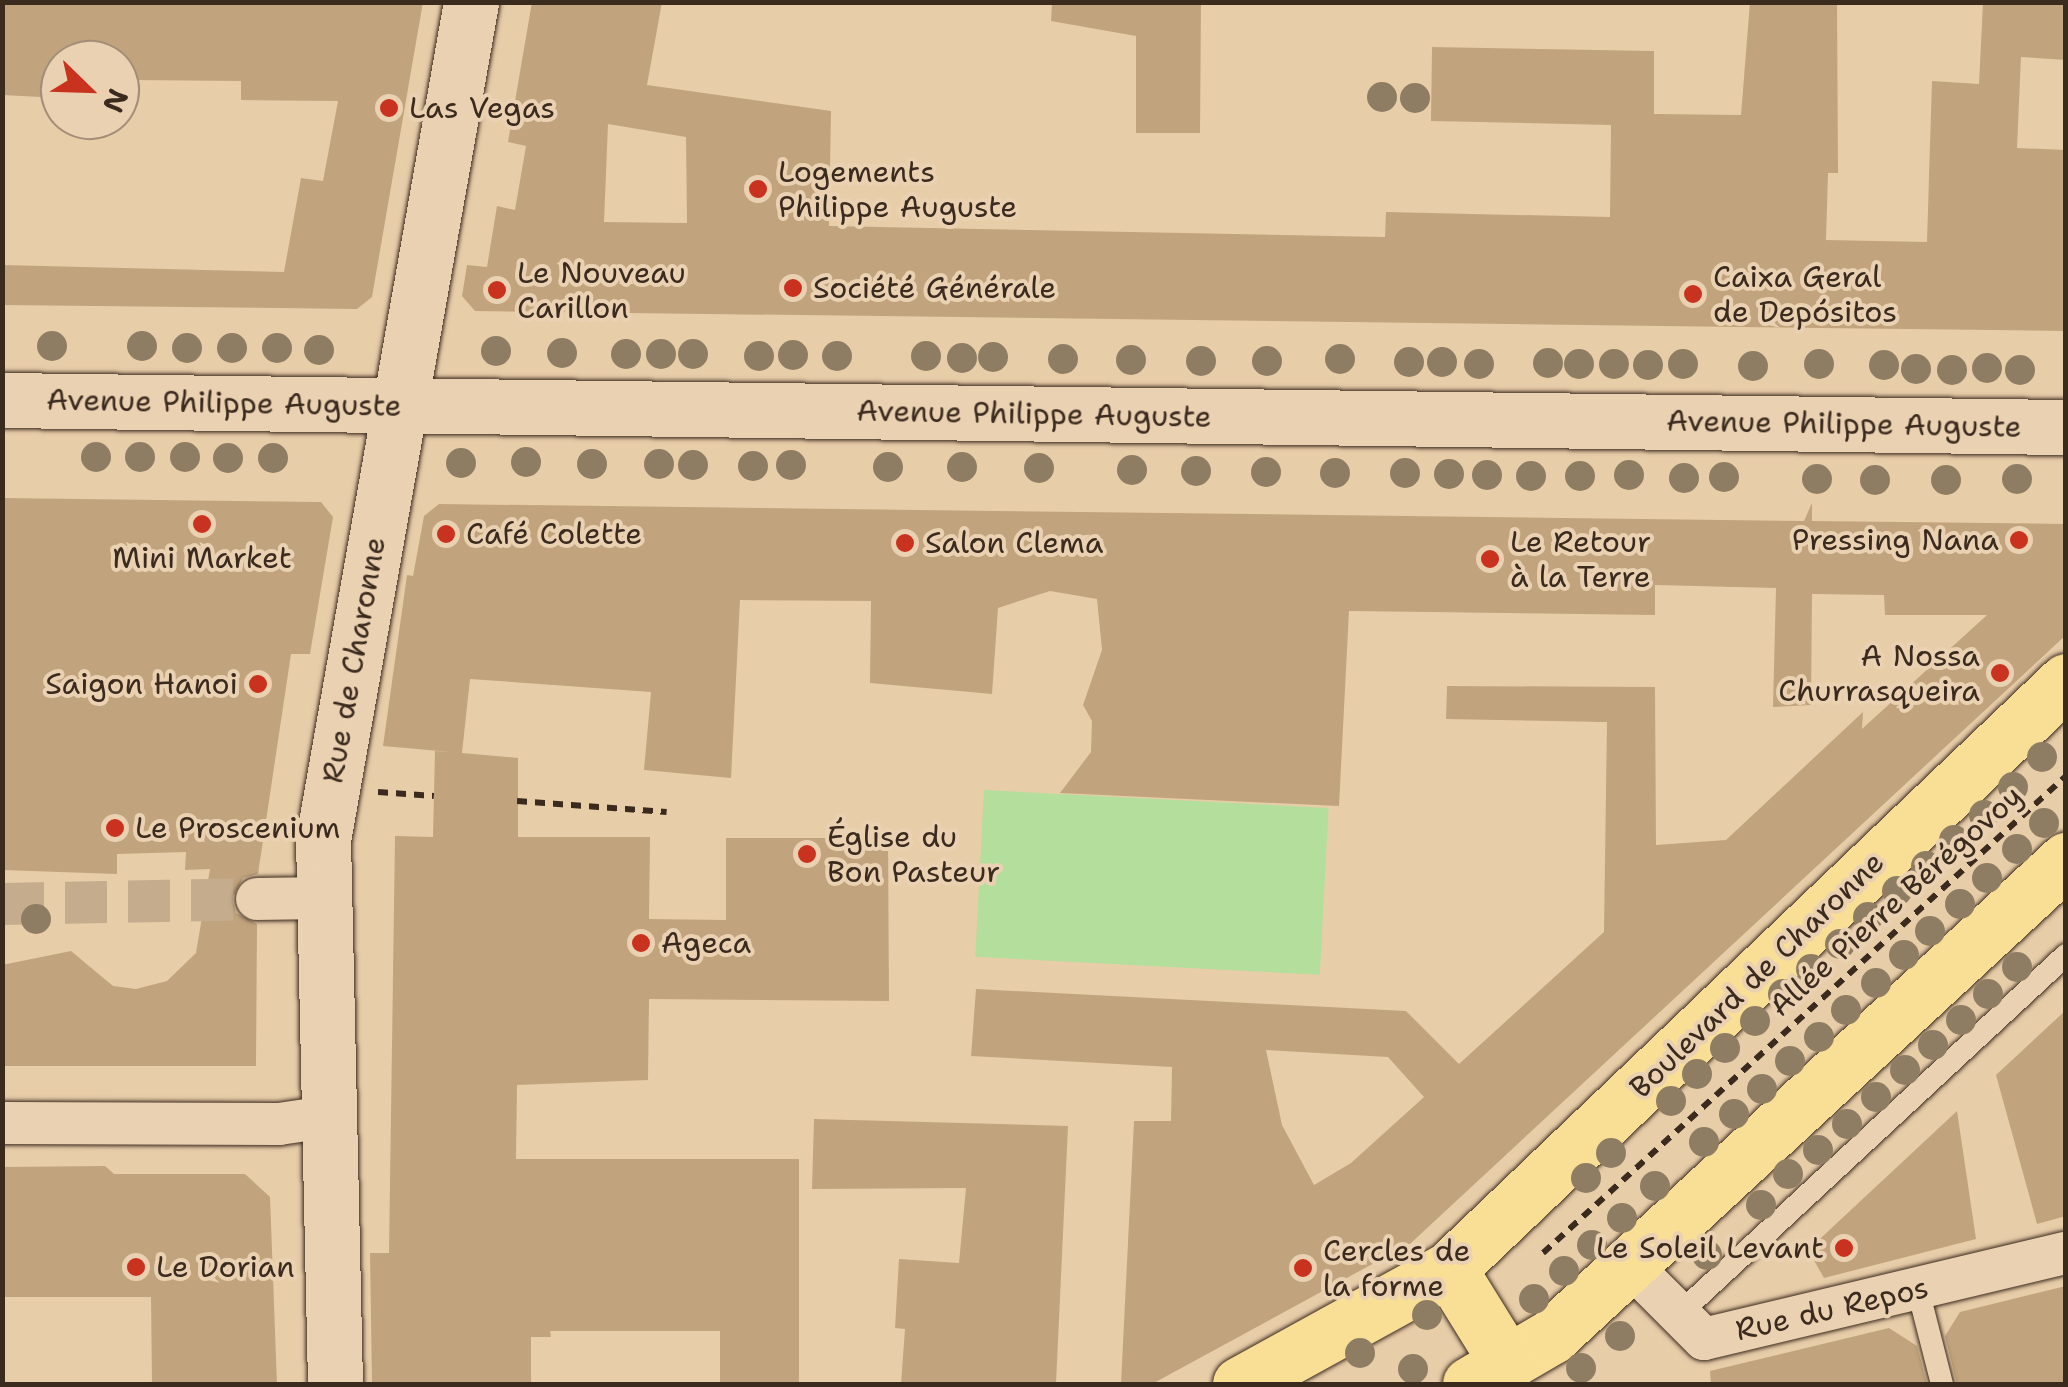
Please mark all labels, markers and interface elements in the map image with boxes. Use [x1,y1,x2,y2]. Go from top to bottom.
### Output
north arrow [40,40,140,140]
text: N [94,83,138,119]
place label: Las Vegas [409,90,555,126]
marker: Las Vegas [378,97,400,119]
place label: Logements Philippe Auguste [778,154,1017,224]
marker: Logements Philippe Auguste [747,178,769,200]
place label: Le Nouveau Carillon [517,255,686,326]
place label: Caixa Geral de Depósitos [1713,259,1897,330]
place label: Société Générale [813,270,1056,306]
marker: Société Générale [782,277,804,299]
marker: Le Nouveau Carillon [486,279,508,301]
marker: Caixa Geral de Depósitos [1682,283,1704,305]
street label: Avenue Philippe Auguste [46,382,402,424]
street label: Avenue Philippe Auguste [856,393,1212,435]
street label: Avenue Philippe Auguste [1666,403,2022,445]
marker: Mini Market [191,513,213,535]
place label: Café Colette [466,516,642,552]
place label: Pressing Nana [1792,522,1999,558]
marker: Café Colette [435,523,457,545]
place label: Le Retour à la Terre [1510,524,1651,594]
place label: Salon Clema [925,525,1103,561]
marker: Pressing Nana [2008,529,2030,551]
marker: Salon Clema [894,532,916,554]
street label: Rue de Charonne [315,534,393,786]
place label: Mini Market [112,540,292,576]
marker: Le Retour à la Terre [1479,548,1501,570]
place label: A Nossa Churrasqueira [1778,638,1980,708]
marker: A Nossa Churrasqueira [1989,662,2011,684]
place label: Saigon Hanoi [45,666,238,702]
marker: Saigon Hanoi [247,673,269,695]
street label: Allée Pierre Bérégovoy [1762,778,2030,1024]
place label: Le Proscenium [135,810,340,846]
marker: Le Proscenium [104,817,126,839]
place label: Église du Bon Pasteur [827,819,1000,890]
marker: Église du Bon Pasteur [796,843,818,865]
street label: Boulevard de Charonne [1622,844,1892,1106]
place label: Ageca [661,925,751,961]
marker: Ageca [630,932,652,954]
place label: Le Soleil Levant [1596,1230,1824,1266]
place label: Cercles de la forme [1323,1233,1470,1304]
marker: Le Soleil Levant [1833,1237,1855,1259]
place label: Le Dorian [156,1249,295,1285]
marker: Le Dorian [125,1256,147,1278]
marker: Cercles de la forme [1292,1257,1314,1279]
street label: Rue du Repos [1732,1269,1932,1349]

